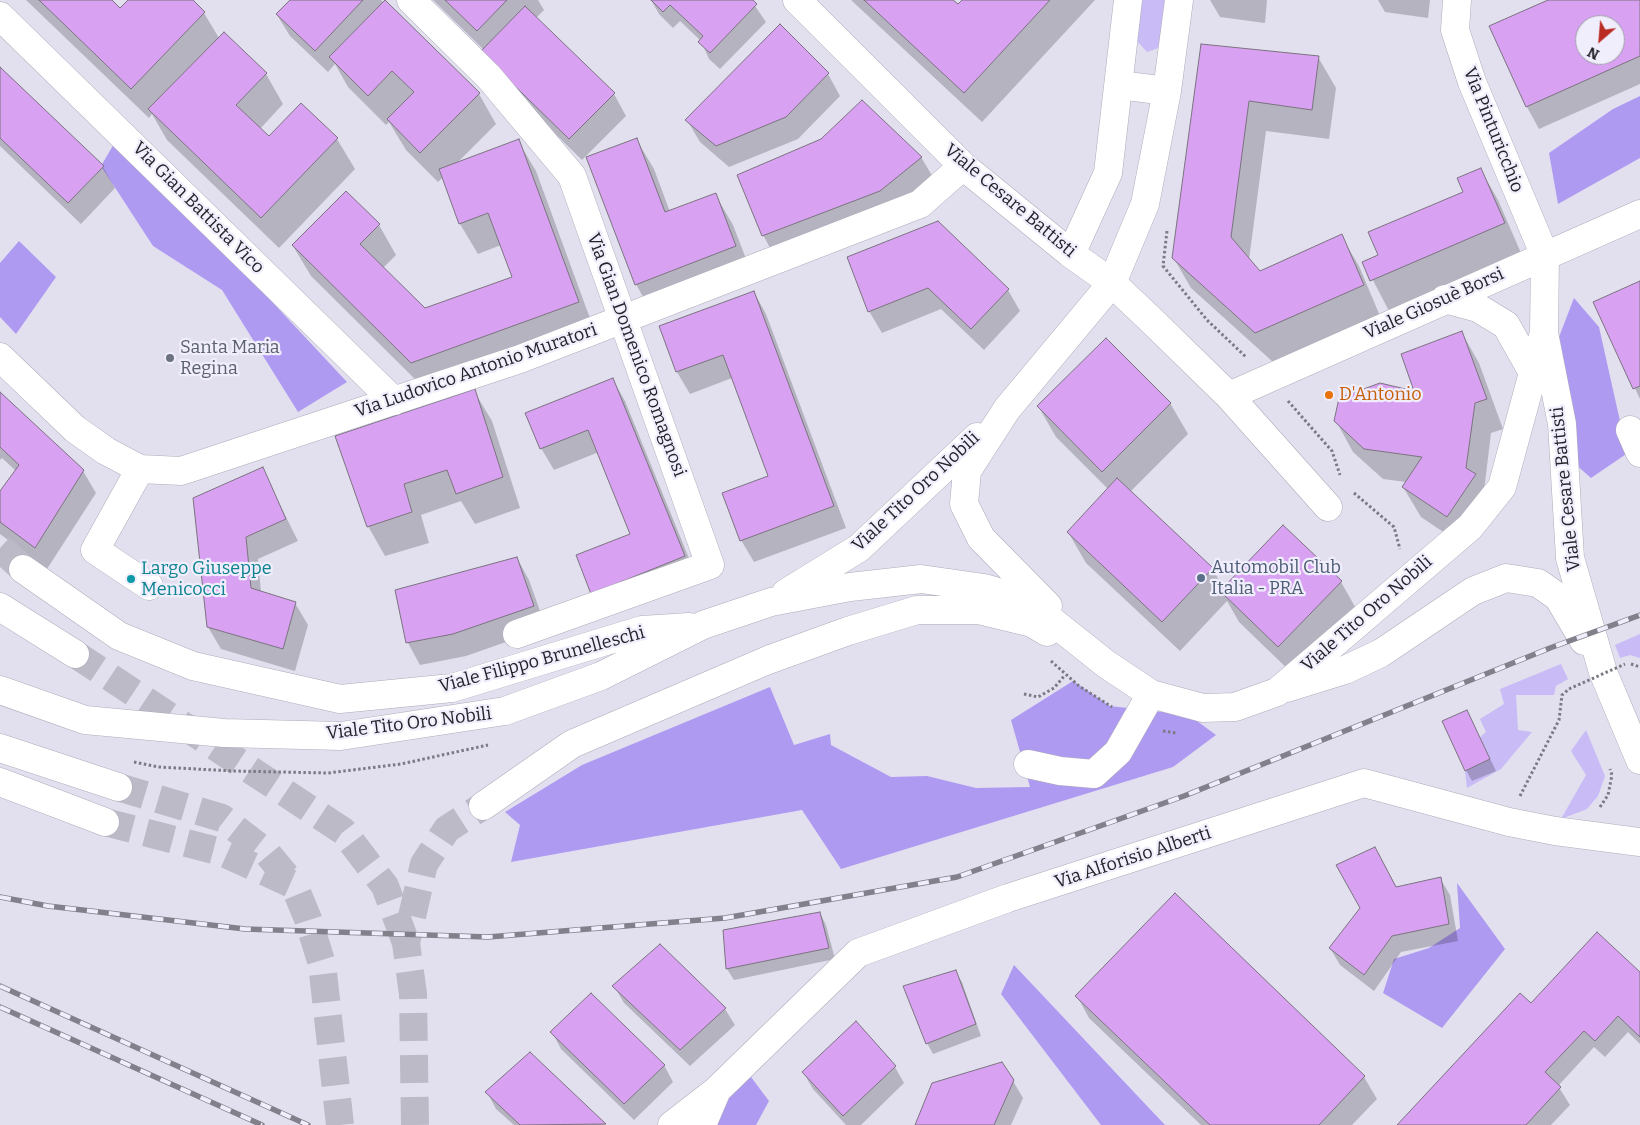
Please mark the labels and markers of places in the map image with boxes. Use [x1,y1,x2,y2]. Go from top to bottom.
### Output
place label: Santa Maria Regina [180,337,280,379]
marker: Santa Maria Regina [164,352,176,364]
place label: D'Antonio [1339,384,1422,406]
marker: D'Antonio [1323,389,1335,401]
place label: Automobil Club Italia - PRA [1211,557,1341,600]
place label: Largo Giuseppe Menicocci [141,558,271,600]
marker: Automobil Club Italia - PRA [1195,572,1207,584]
marker: Largo Giuseppe Menicocci [125,573,137,585]

